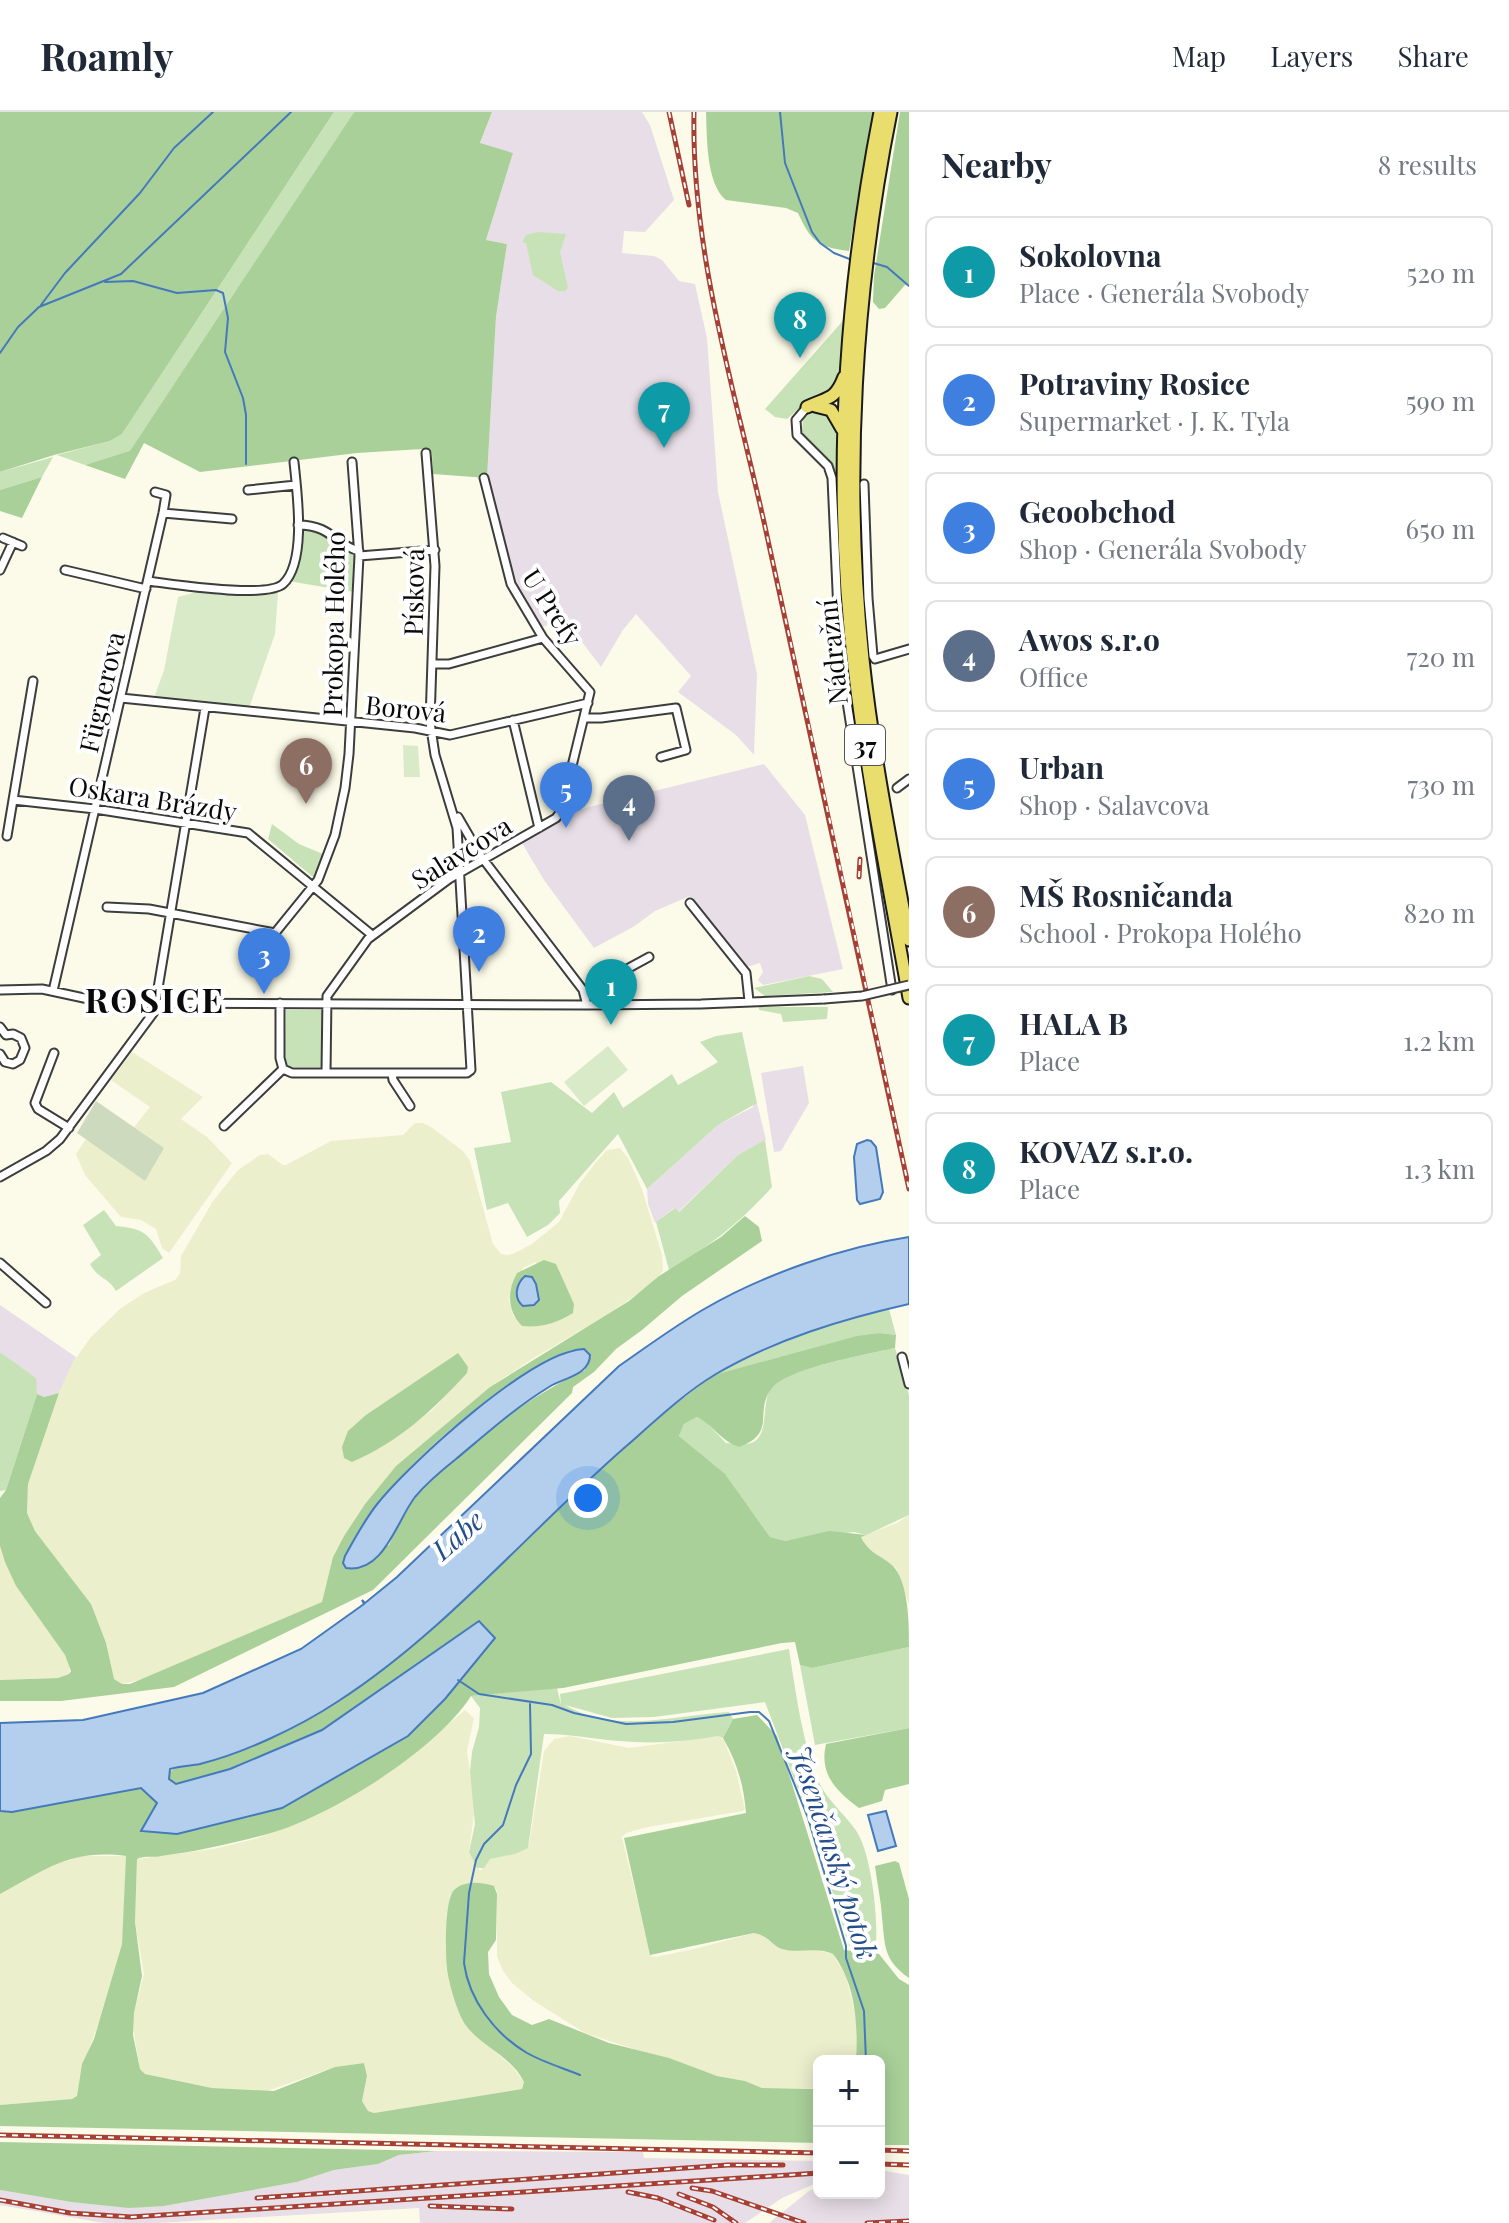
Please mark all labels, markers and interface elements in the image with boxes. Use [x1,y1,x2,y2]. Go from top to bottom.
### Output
text: Roamly [40,30,173,81]
text: Map [1172,37,1226,74]
text: Layers [1270,37,1353,74]
text: Share [1397,37,1469,74]
text: Nearby [941,141,1052,187]
text: 8 results [1378,147,1477,182]
text: Sokolovna [1019,235,1161,275]
text: 1 [964,255,974,290]
text: 520 m [1407,255,1475,290]
text: Place · Generála Svobody [1019,275,1309,310]
pin: 8 [774,292,826,358]
text: Potraviny Rosice [1019,363,1250,403]
pin: 7 [638,382,690,448]
text: 2 [962,383,976,418]
text: 590 m [1406,383,1475,418]
text: Supermarket · J. K. Tyla [1019,403,1290,438]
text: Geoobchod [1019,491,1176,531]
text: 3 [963,511,975,546]
text: 650 m [1406,511,1475,546]
street label: Prokopa Holého [314,531,352,717]
text: Shop · Generála Svobody [1019,531,1307,566]
street label: Písková [395,548,431,636]
street label: U Prefy [515,562,591,652]
street label: Nádražní [809,597,855,706]
text: Awos s.r.o [1019,619,1160,659]
street label: Fügnerova [70,628,132,756]
text: 4 [962,639,976,674]
text: 720 m [1407,639,1475,674]
text: Office [1019,659,1088,694]
street label: Borová [364,686,448,730]
road number: 37 [845,725,885,765]
pin: 6 [280,738,332,804]
text: Urban [1019,747,1104,787]
pin: 5 [540,762,592,828]
street label: Oskara Brázdy [66,767,240,829]
text: 5 [963,767,975,802]
text: 730 m [1408,767,1475,802]
pin: 4 [603,775,655,841]
text: Shop · Salavcova [1019,787,1209,822]
street label: Salavcova [404,807,518,896]
text: MŠ Rosničanda [1019,875,1233,915]
text: 6 [962,895,976,930]
text: 820 m [1404,895,1475,930]
pin: 2 [453,906,505,972]
text: School · Prokopa Holého [1019,915,1302,950]
pin: 3 [238,928,290,994]
pin: 1 [585,959,637,1025]
district label: ROSICE [85,976,225,1022]
text: HALA B [1019,1003,1128,1043]
text: 7 [963,1023,975,1058]
text: 1.2 km [1403,1023,1475,1058]
text: Place [1019,1043,1080,1078]
text: KOVAZ s.r.o. [1019,1131,1193,1171]
text: 8 [962,1151,976,1186]
text: 1.3 km [1404,1151,1475,1186]
text: Place [1019,1171,1080,1206]
your location [568,1478,608,1518]
water label: Labe [423,1501,491,1567]
water label: Jesenčanský potok [783,1740,887,1964]
map controls [813,2055,885,2199]
button: + [813,2055,885,2127]
button: − [813,2127,885,2199]

